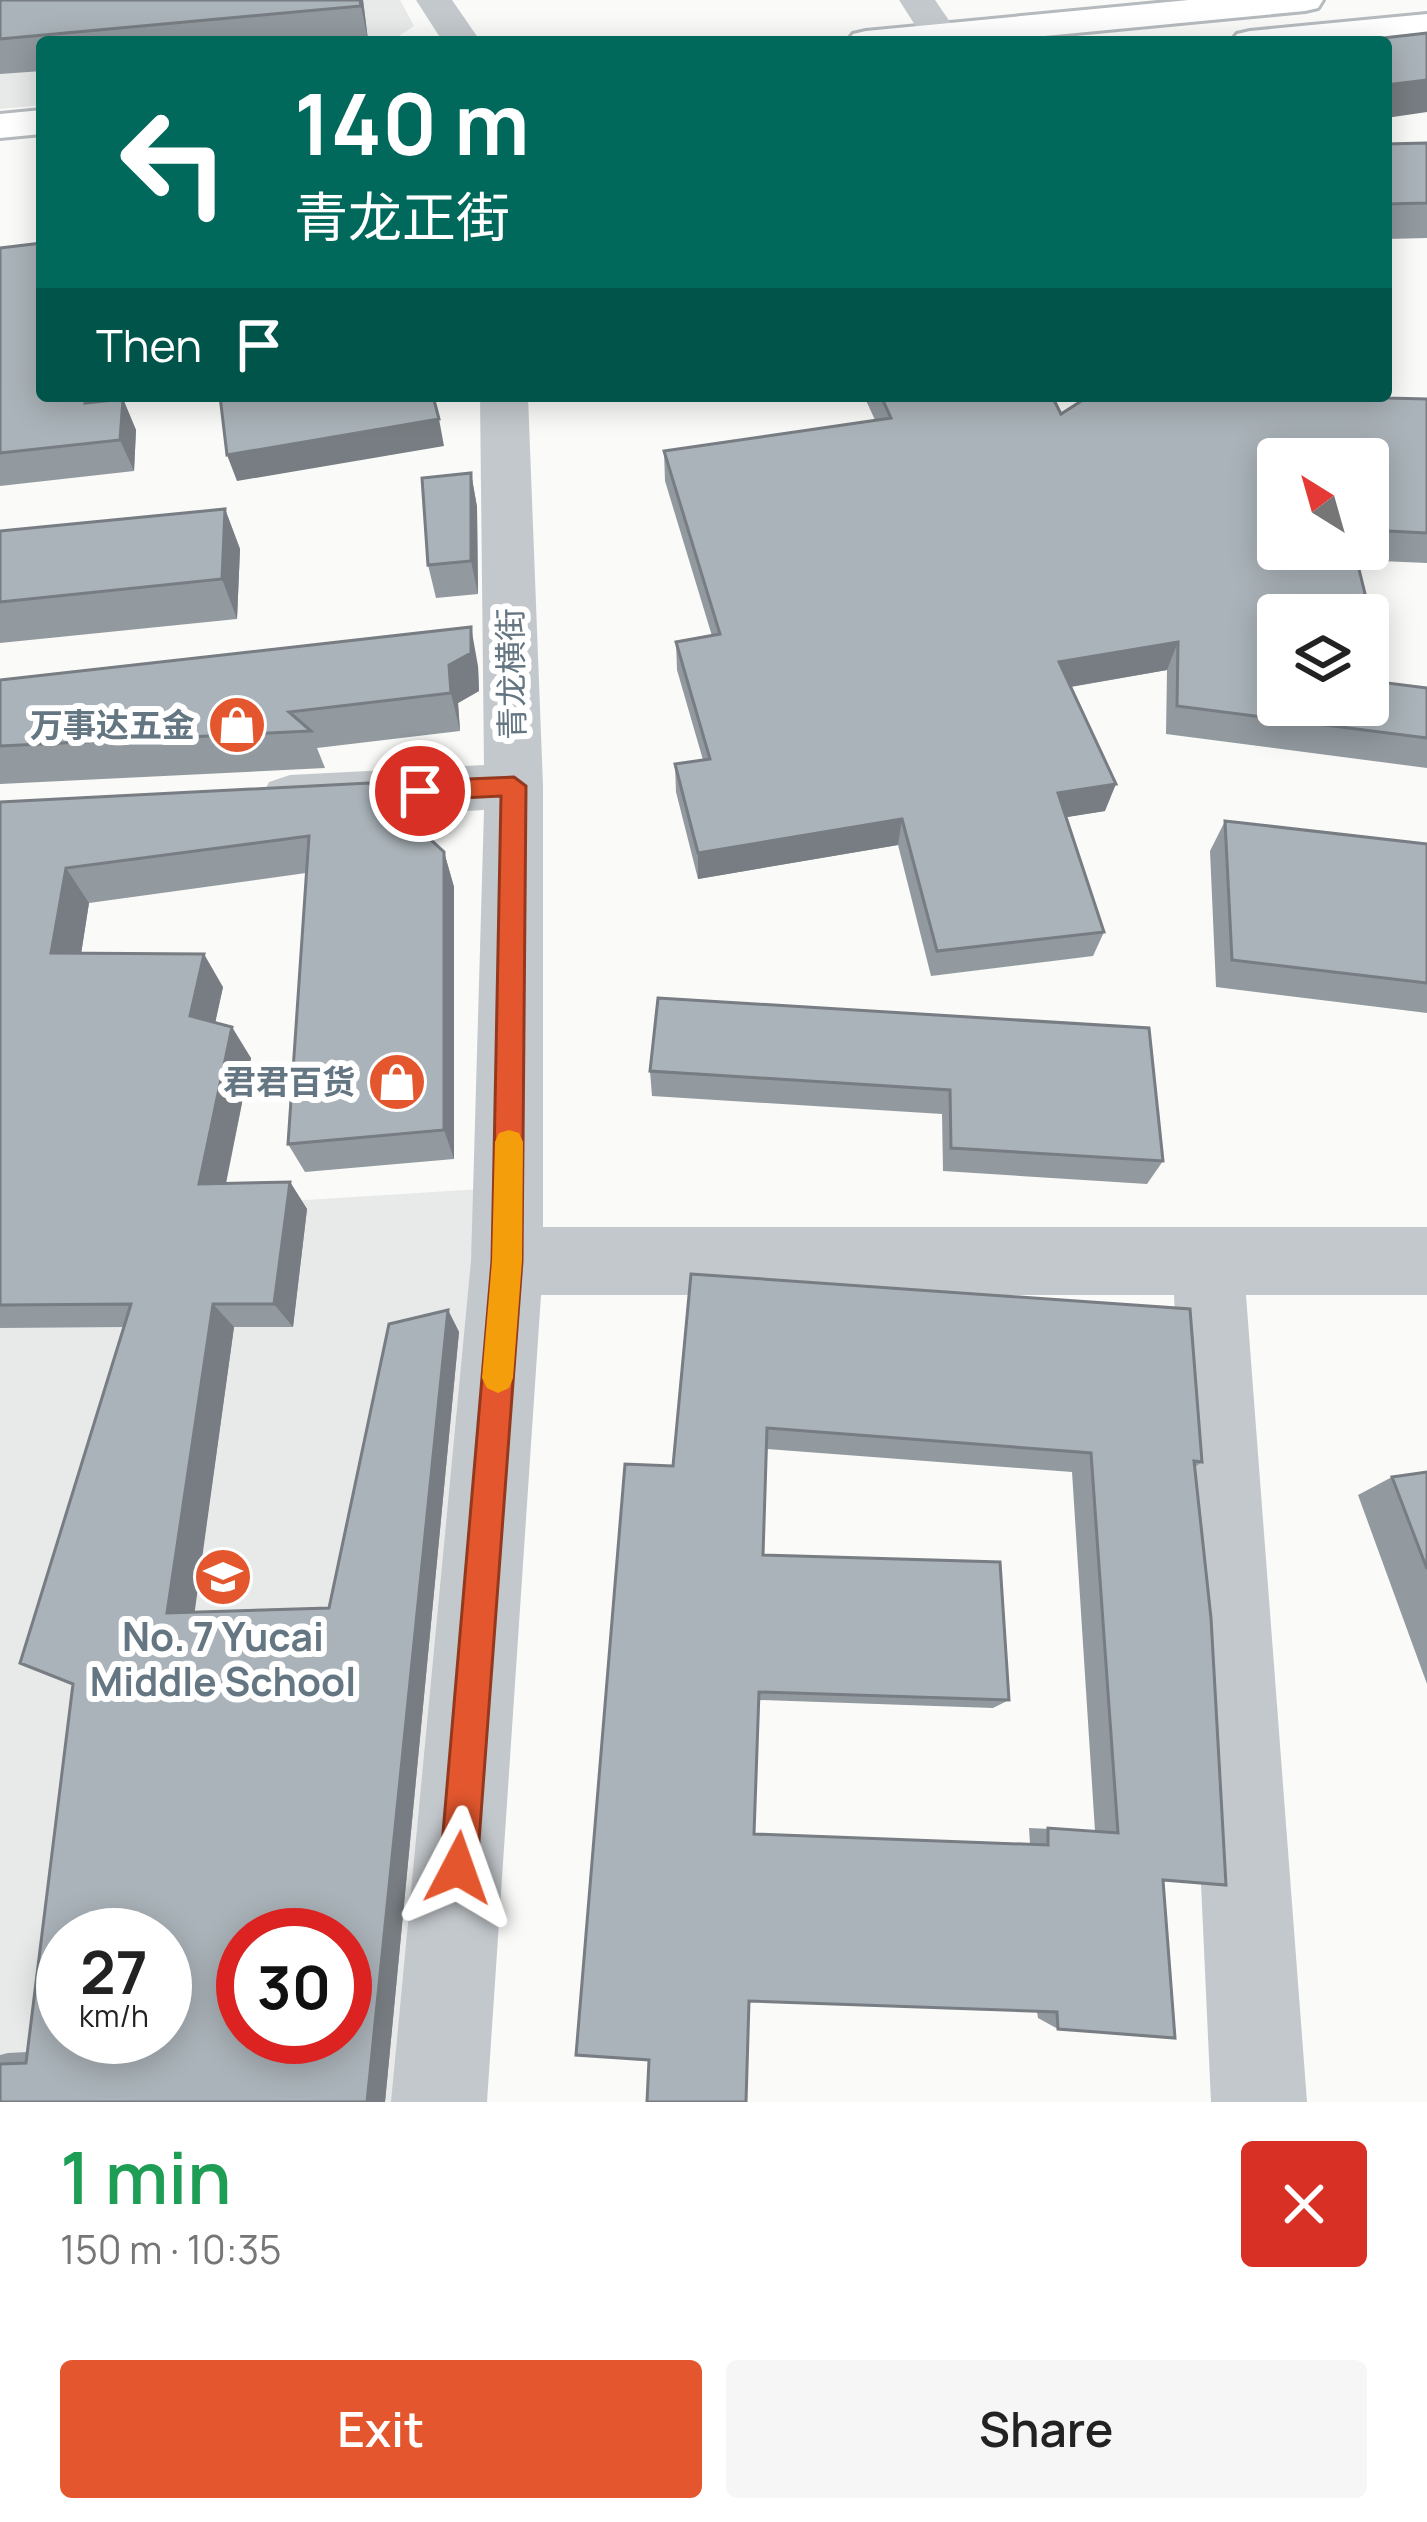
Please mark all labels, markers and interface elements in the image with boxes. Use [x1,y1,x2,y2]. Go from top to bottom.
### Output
text: 140 m [294,65,530,180]
icon: left [96,84,252,240]
text: 青龙正街 [294,179,510,253]
icon: arrive [226,312,292,378]
text: Then [96,314,202,376]
north arrow [1257,438,1389,570]
map controls [1257,438,1389,726]
button: layers [1257,594,1389,726]
street label: 青龙横街 [487,608,534,740]
shop icon: 万事达五金 [206,694,268,756]
place label: 万事达五金 [30,702,195,747]
pin [369,740,471,842]
icon: arrive [387,758,453,824]
shop icon: 君君百货 [366,1051,428,1113]
place label: 君君百货 [223,1059,355,1104]
school or university icon: No. 7 Yucai Middle School [192,1546,254,1608]
place label: No. 7 Yucai Middle School [90,1609,356,1708]
position arrow [395,1805,521,1931]
speed limit sign: 30 [216,1908,372,2064]
text: 27 [80,1930,148,2012]
text: km/h [79,1995,149,2036]
text: 1 min [60,2127,232,2226]
button: close [1241,2141,1367,2267]
text: 150 m · 10:35 [60,2222,282,2276]
button: Exit [60,2360,702,2498]
button: Share [726,2360,1367,2498]

